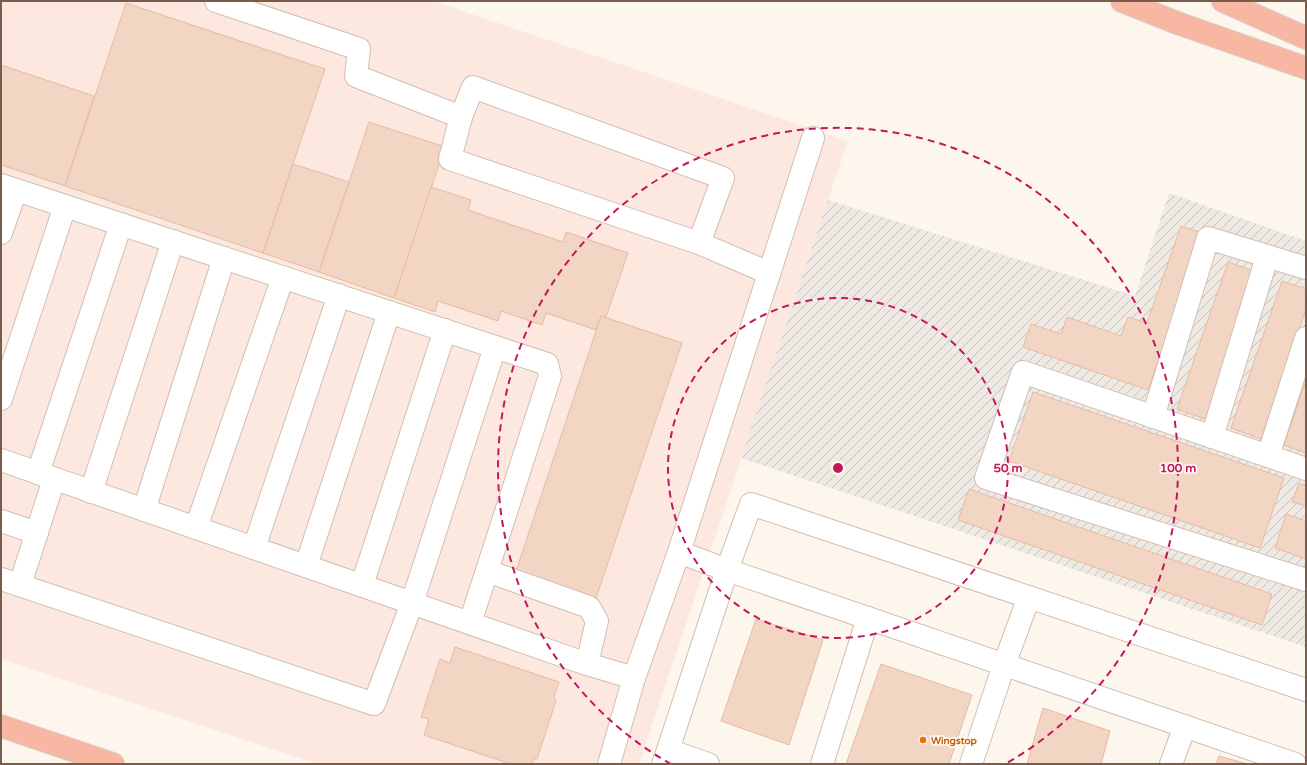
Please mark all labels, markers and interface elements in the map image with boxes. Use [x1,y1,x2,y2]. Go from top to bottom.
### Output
centre of rings [831,461,845,475]
text: 50 m [993,461,1023,475]
text: 100 m [1160,461,1196,475]
marker: Wingstop [918,735,928,745]
place label: Wingstop [931,735,977,747]

